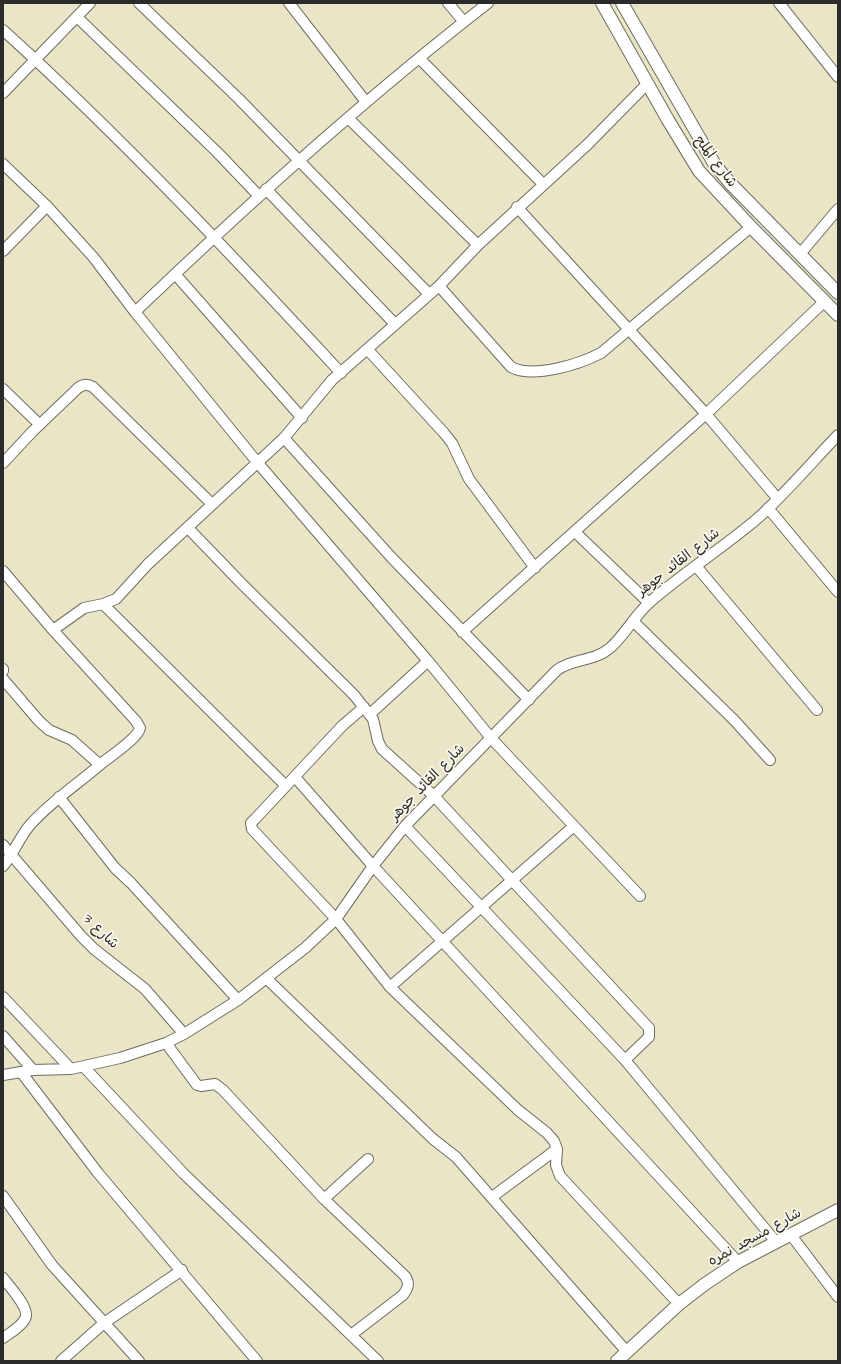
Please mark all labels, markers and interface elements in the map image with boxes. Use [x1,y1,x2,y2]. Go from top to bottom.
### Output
street label: شارع الملح [690,133,740,191]
street label: شارع القائد جوهر [634,525,724,601]
street label: شارع القائد جوهر [387,741,469,825]
street label: شارع 3 [79,911,121,953]
street label: شارع مسجد نمره [705,1205,805,1271]

